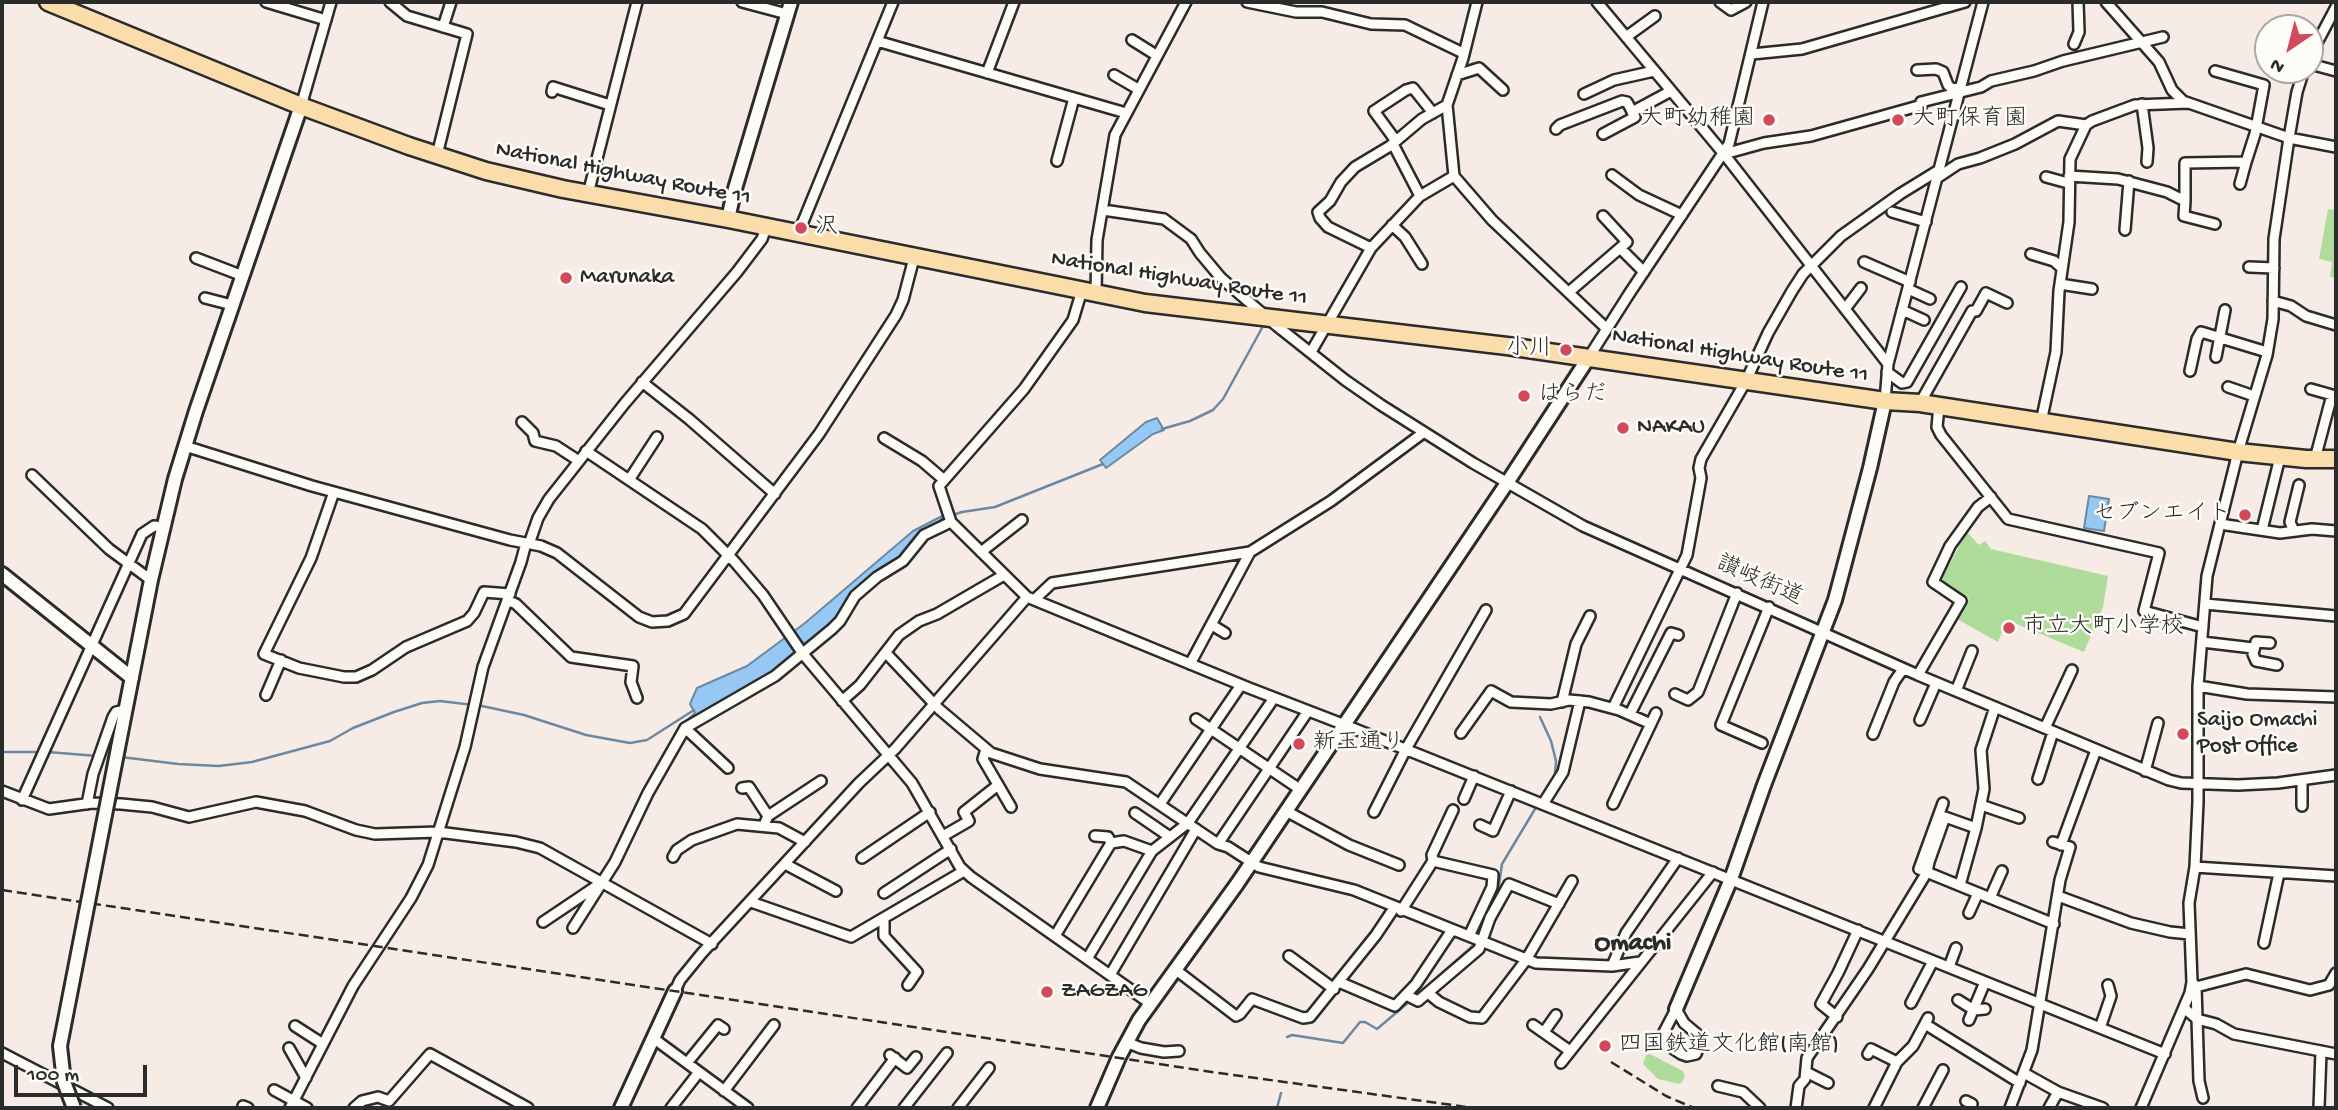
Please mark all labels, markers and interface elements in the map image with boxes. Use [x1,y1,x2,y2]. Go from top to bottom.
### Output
north arrow [2254,14,2324,84]
text: N [2266,52,2289,78]
place label: 大町幼稚園 [1640,106,1755,134]
place label: 大町保育園 [1912,106,2027,134]
marker: 大町幼稚園 [1761,112,1777,128]
marker: 大町保育園 [1890,112,1906,128]
street label: National Highway Route 11 [493,137,753,213]
place label: 沢 [815,214,838,242]
marker: 沢 [793,220,809,236]
street label: National Highway Route 11 [1049,246,1309,314]
place label: Marunaka [580,264,674,292]
marker: Marunaka [558,270,574,286]
street label: National Highway Route 11 [1610,323,1870,391]
place label: 小川 [1506,336,1552,364]
marker: 小川 [1558,342,1574,358]
place label: はらだ [1538,382,1607,410]
marker: はらだ [1516,388,1532,404]
place label: NAKAU [1637,414,1705,442]
marker: NAKAU [1615,420,1631,436]
place label: セブンエイト [2093,501,2231,529]
marker: セブンエイト [2237,507,2253,523]
street label: 讃岐街道 [1711,551,1807,613]
place label: 市立大町小学校 [2023,614,2184,642]
marker: 市立大町小学校 [2001,620,2017,636]
place label: Saijo Omachi Post Office [2197,707,2318,761]
marker: Saijo Omachi Post Office [2175,726,2191,742]
place label: 新玉通り [1313,730,1405,758]
marker: 新玉通り [1291,736,1307,752]
district label: Omachi [1595,929,1671,961]
place label: ZAGZAG [1061,978,1147,1006]
marker: ZAGZAG [1039,984,1055,1000]
place label: 四国鉄道文化館(南館) [1619,1032,1839,1060]
marker: 四国鉄道文化館(南館) [1597,1038,1613,1054]
scale bar [18,1050,150,1094]
text: 100 m [27,1064,79,1089]

